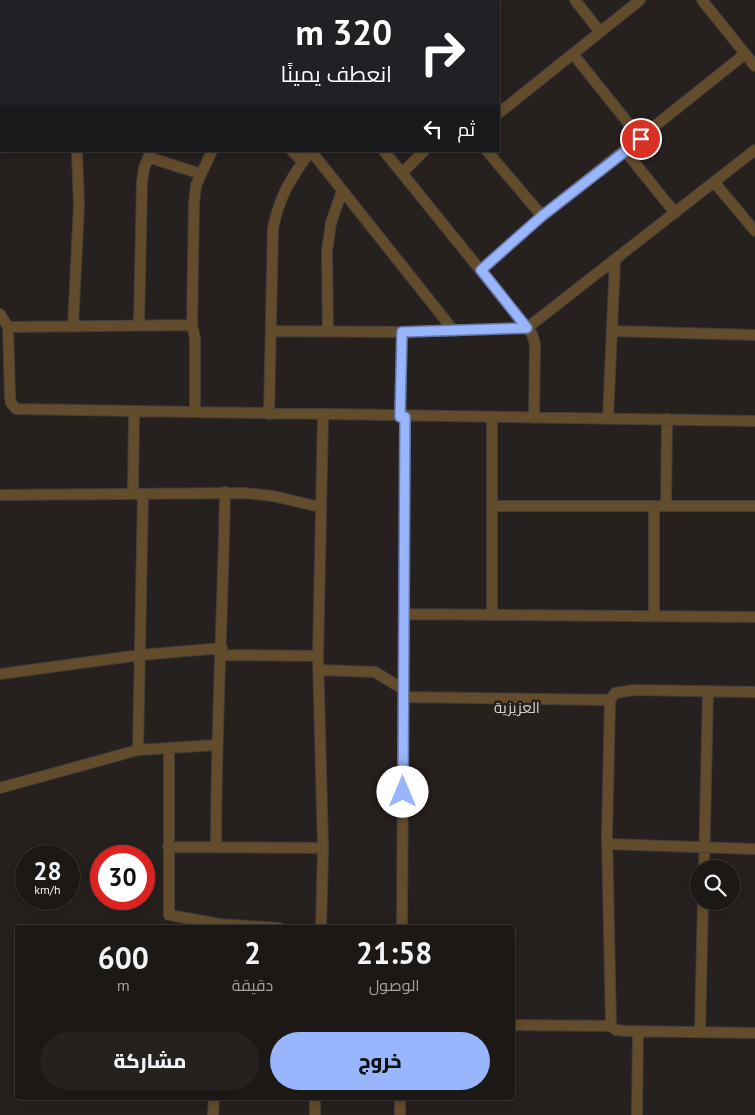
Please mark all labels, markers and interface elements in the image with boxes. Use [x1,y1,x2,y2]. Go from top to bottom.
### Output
text: 320 m [295,9,392,55]
icon: right [410,20,475,85]
text: انعطف يمينًا [281,60,392,88]
icon: left [419,115,447,143]
text: ثم [457,117,475,141]
pin [620,118,662,160]
icon: arrive [627,125,655,153]
district label: العزيزية [494,698,540,717]
position arrow [376,765,428,817]
speed limit sign: 30 [90,845,155,910]
text: 28 [33,855,62,887]
map controls [690,860,740,910]
button: search [690,860,740,910]
text: km/h [34,882,61,897]
text: 2 [244,933,261,972]
text: 21:58 [356,933,432,972]
text: 600 [98,938,149,977]
text: m [117,975,130,995]
text: دقيقة [232,975,273,995]
text: الوصول [369,975,420,995]
button: مشاركة [40,1032,260,1090]
button: خروج [270,1032,490,1090]

